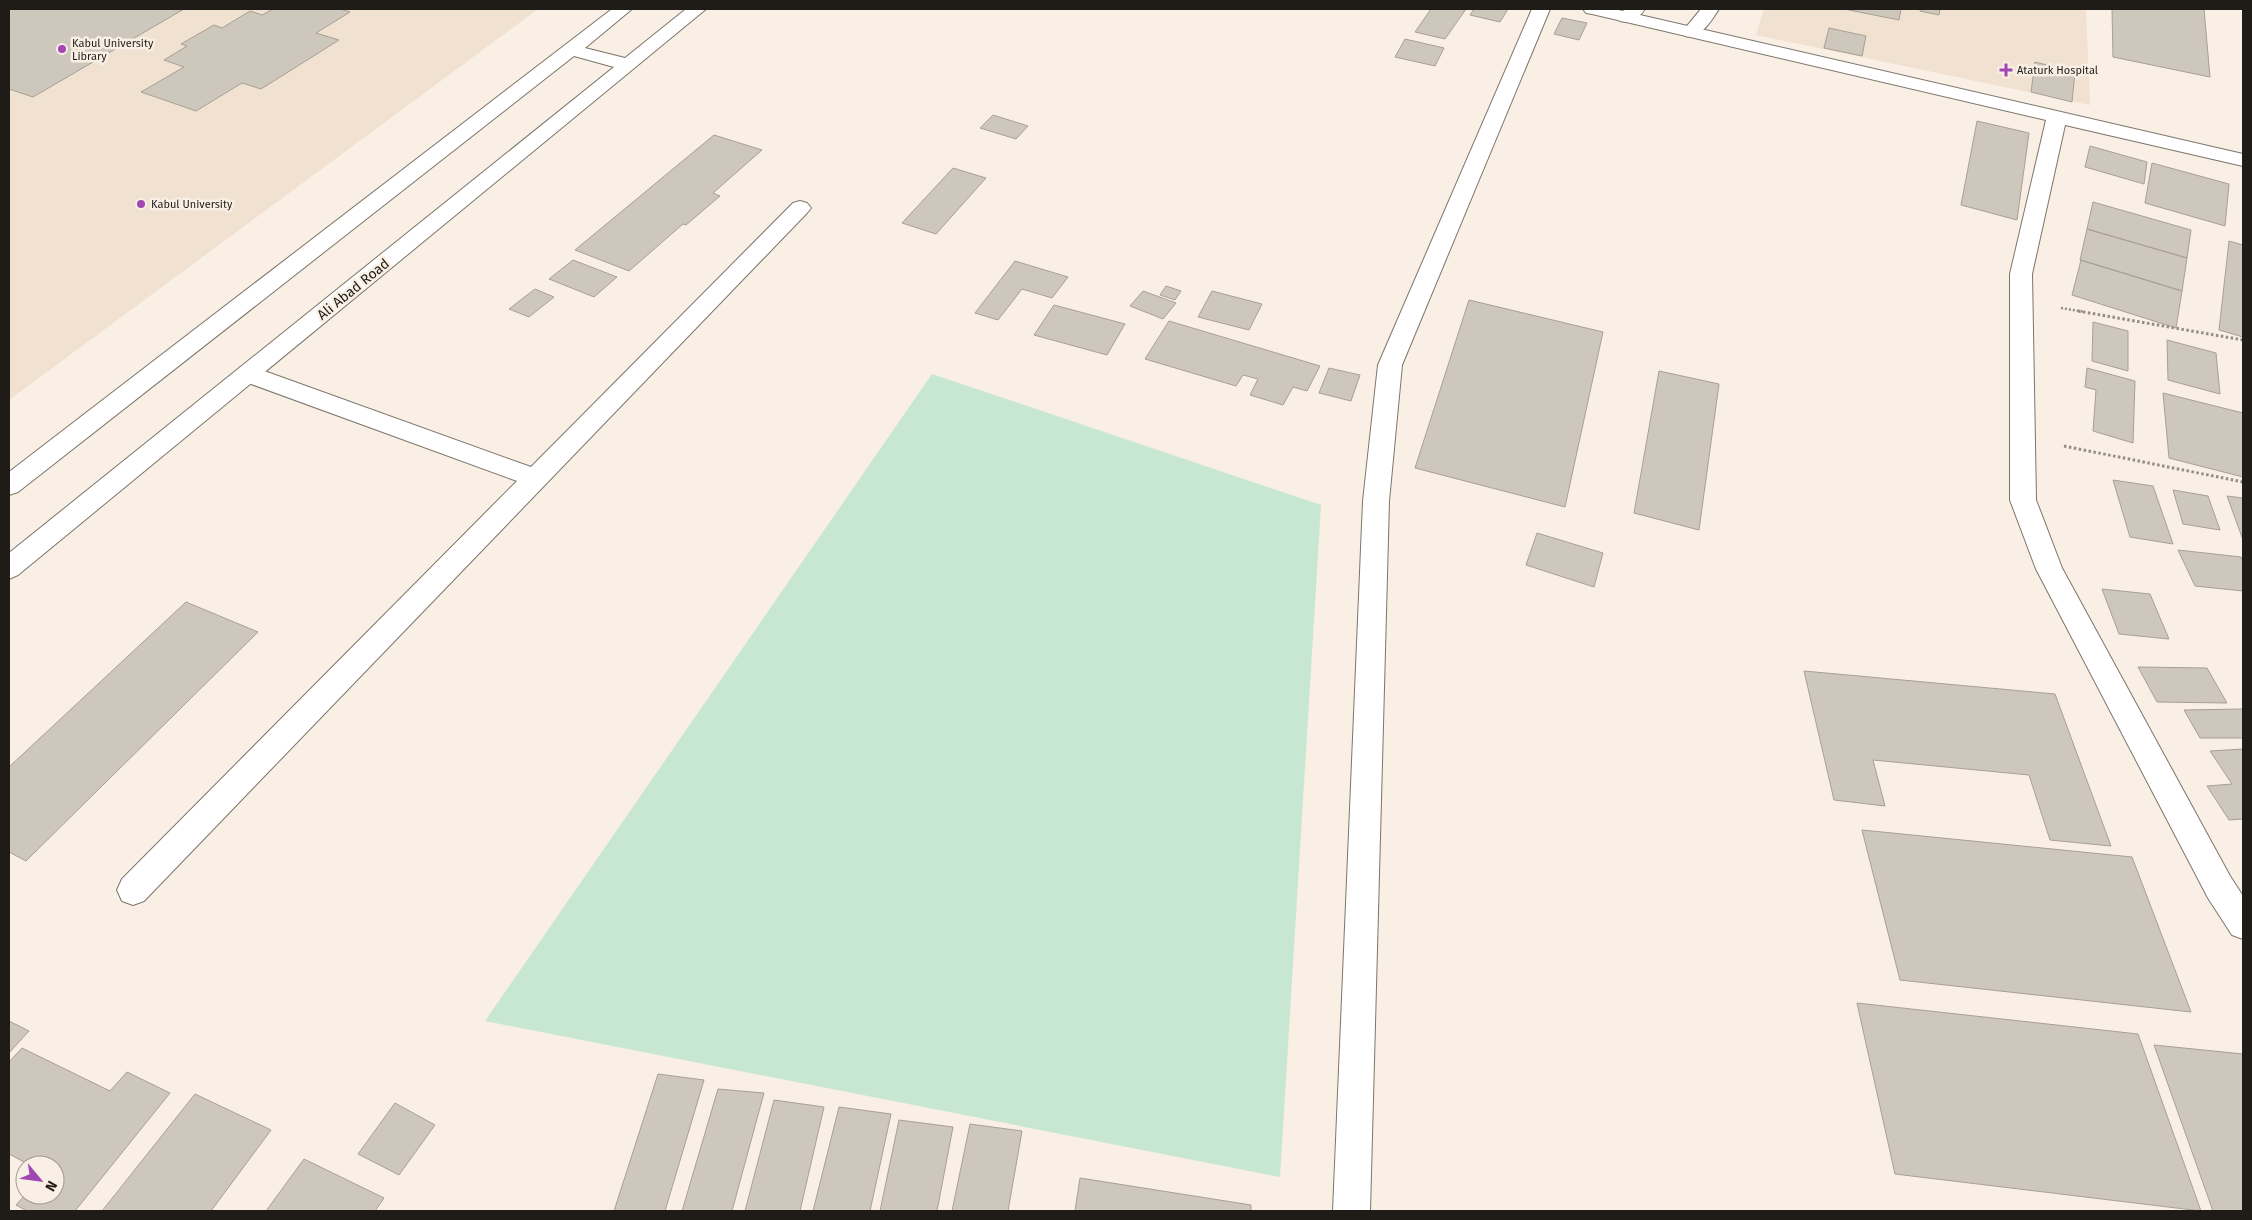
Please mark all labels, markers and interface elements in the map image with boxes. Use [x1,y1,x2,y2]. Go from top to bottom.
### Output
place label: Kabul University Library [72,37,154,63]
marker: Kabul University Library [56,43,68,55]
marker: Ataturk Hospital [1999,63,2013,77]
place label: Ataturk Hospital [2017,64,2098,77]
marker: Kabul University [135,198,147,210]
place label: Kabul University [151,198,233,211]
street label: Ali Abad Road [314,255,393,324]
north arrow [15,1155,65,1205]
text: N [41,1178,61,1194]

